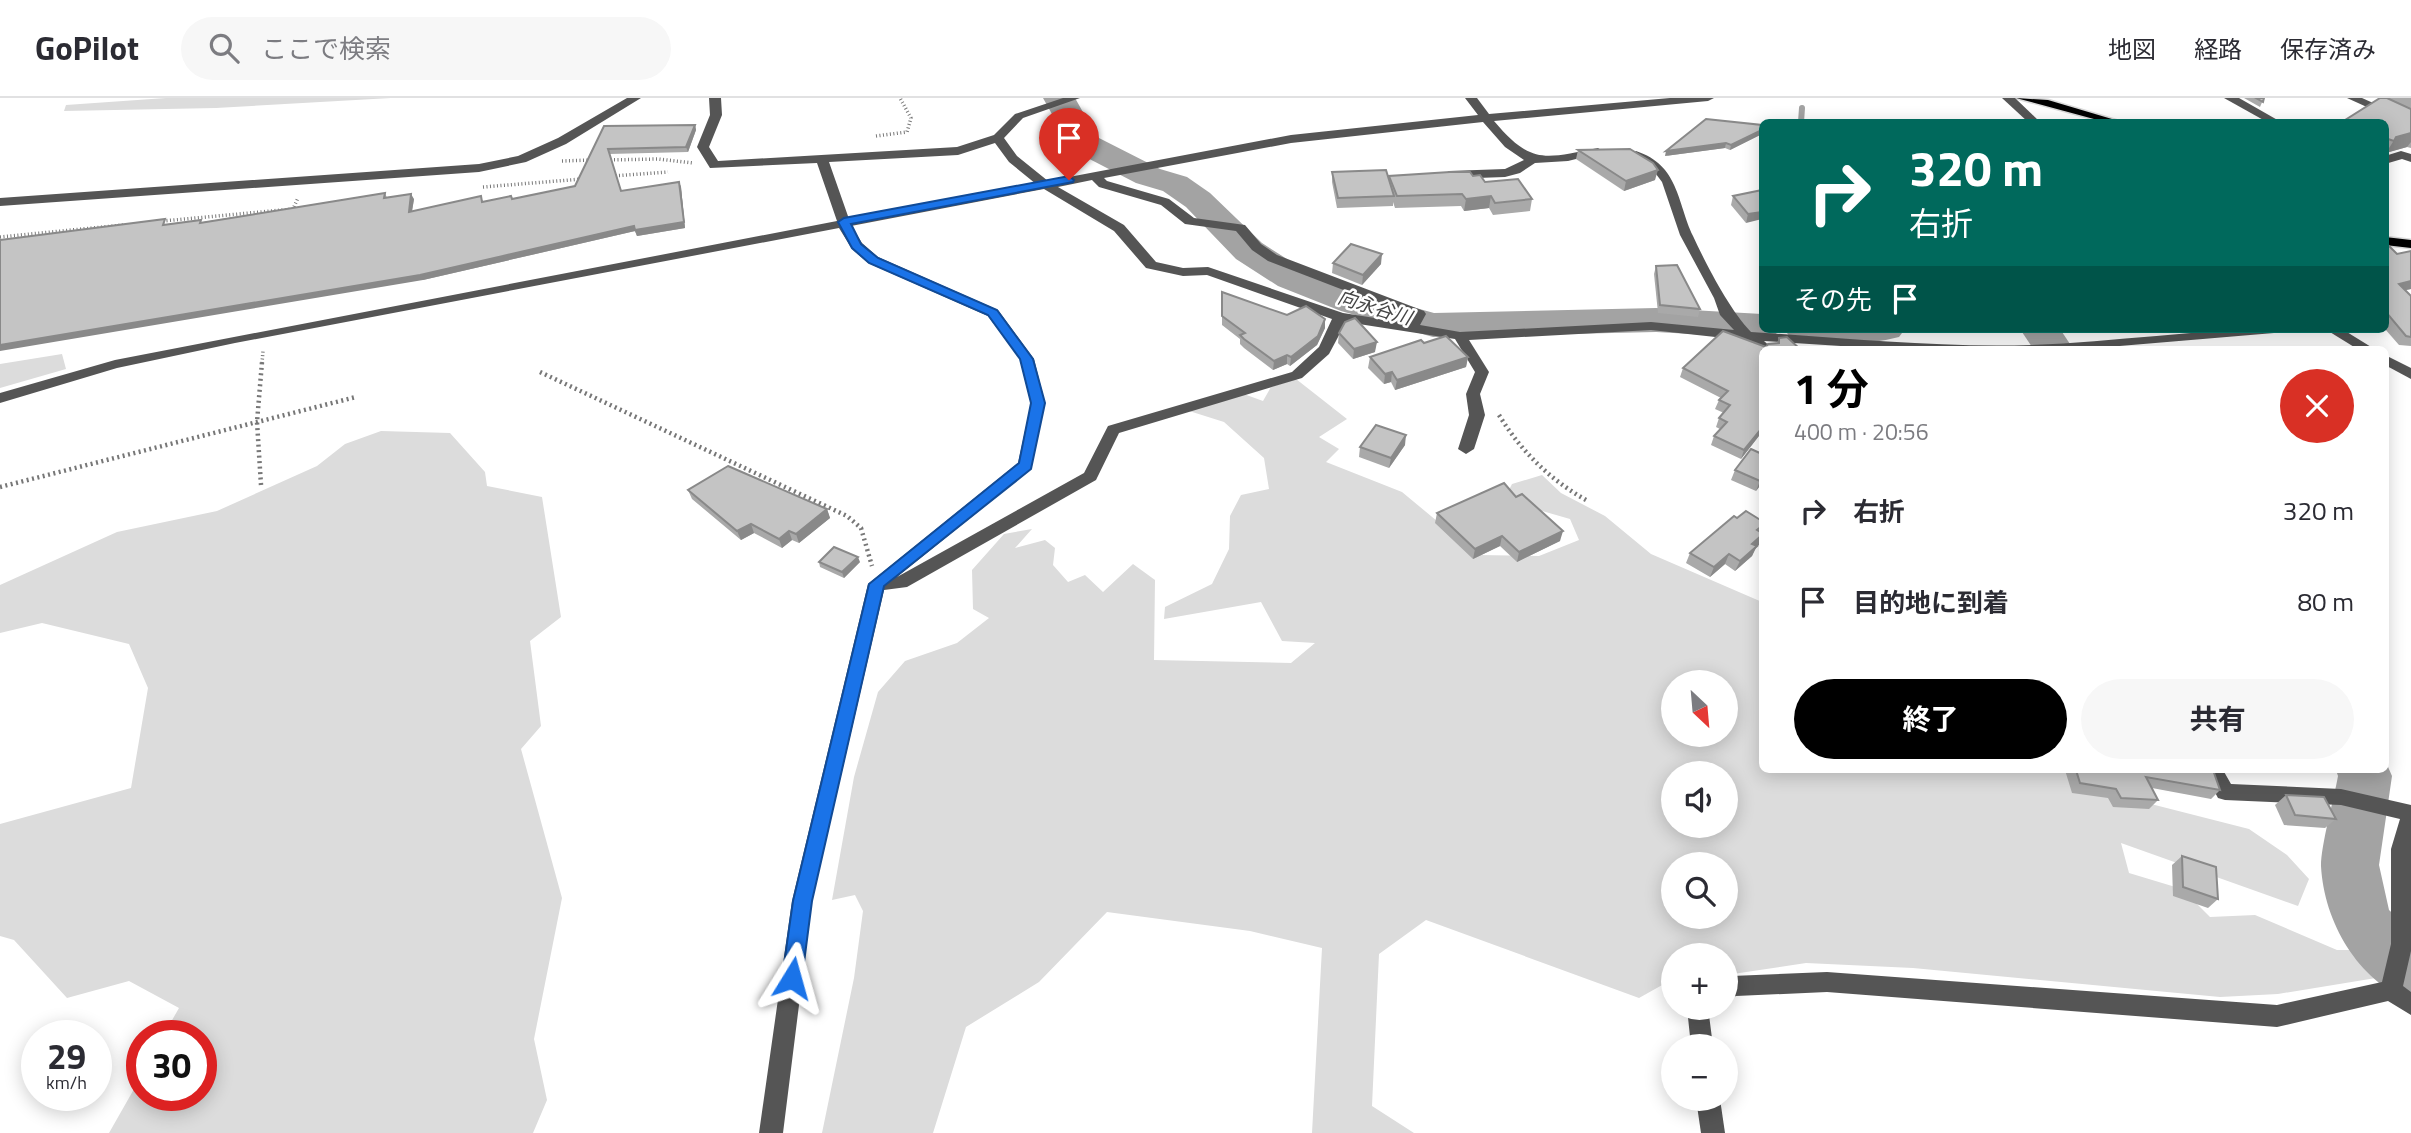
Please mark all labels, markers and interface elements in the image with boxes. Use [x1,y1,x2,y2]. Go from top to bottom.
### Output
search box [181,17,671,80]
text: GoPilot [35,23,139,73]
icon: search [205,29,243,67]
text: ここで検索 [261,29,391,68]
text: 地図 [2108,31,2156,67]
text: 経路 [2194,31,2242,67]
text: 保存済み [2280,31,2376,67]
pin [1039,108,1099,180]
icon: arrive [1050,119,1088,157]
text: 320 m [1909,130,2043,205]
icon: right [1794,147,1885,238]
text: 右折 [1909,199,1973,247]
text: その先 [1794,280,1872,319]
icon: arrive [1886,280,1924,318]
water label: 向永谷川 [1335,282,1418,332]
text: 1 分 [1794,356,1869,420]
button: close [2280,369,2354,443]
text: 400 m · 20:56 [1794,414,1929,449]
text: 320 m [2283,491,2354,530]
icon: right [1794,492,1832,530]
text: 右折 [1853,492,1905,531]
text: 80 m [2297,582,2354,621]
icon: arrive [1794,583,1832,621]
text: 目的地に到着 [1853,583,2009,622]
north arrow [1661,670,1738,747]
map controls [1661,670,1738,1111]
button: 終了 [1794,679,2067,759]
button: 共有 [2081,679,2354,759]
button: sound [1661,761,1738,838]
button: search [1661,852,1738,929]
position arrow [755,941,829,1015]
button: + [1661,943,1738,1020]
speed limit sign: 30 [126,1020,217,1111]
text: 29 [47,1029,86,1083]
button: − [1661,1034,1738,1111]
text: km/h [46,1069,87,1096]

